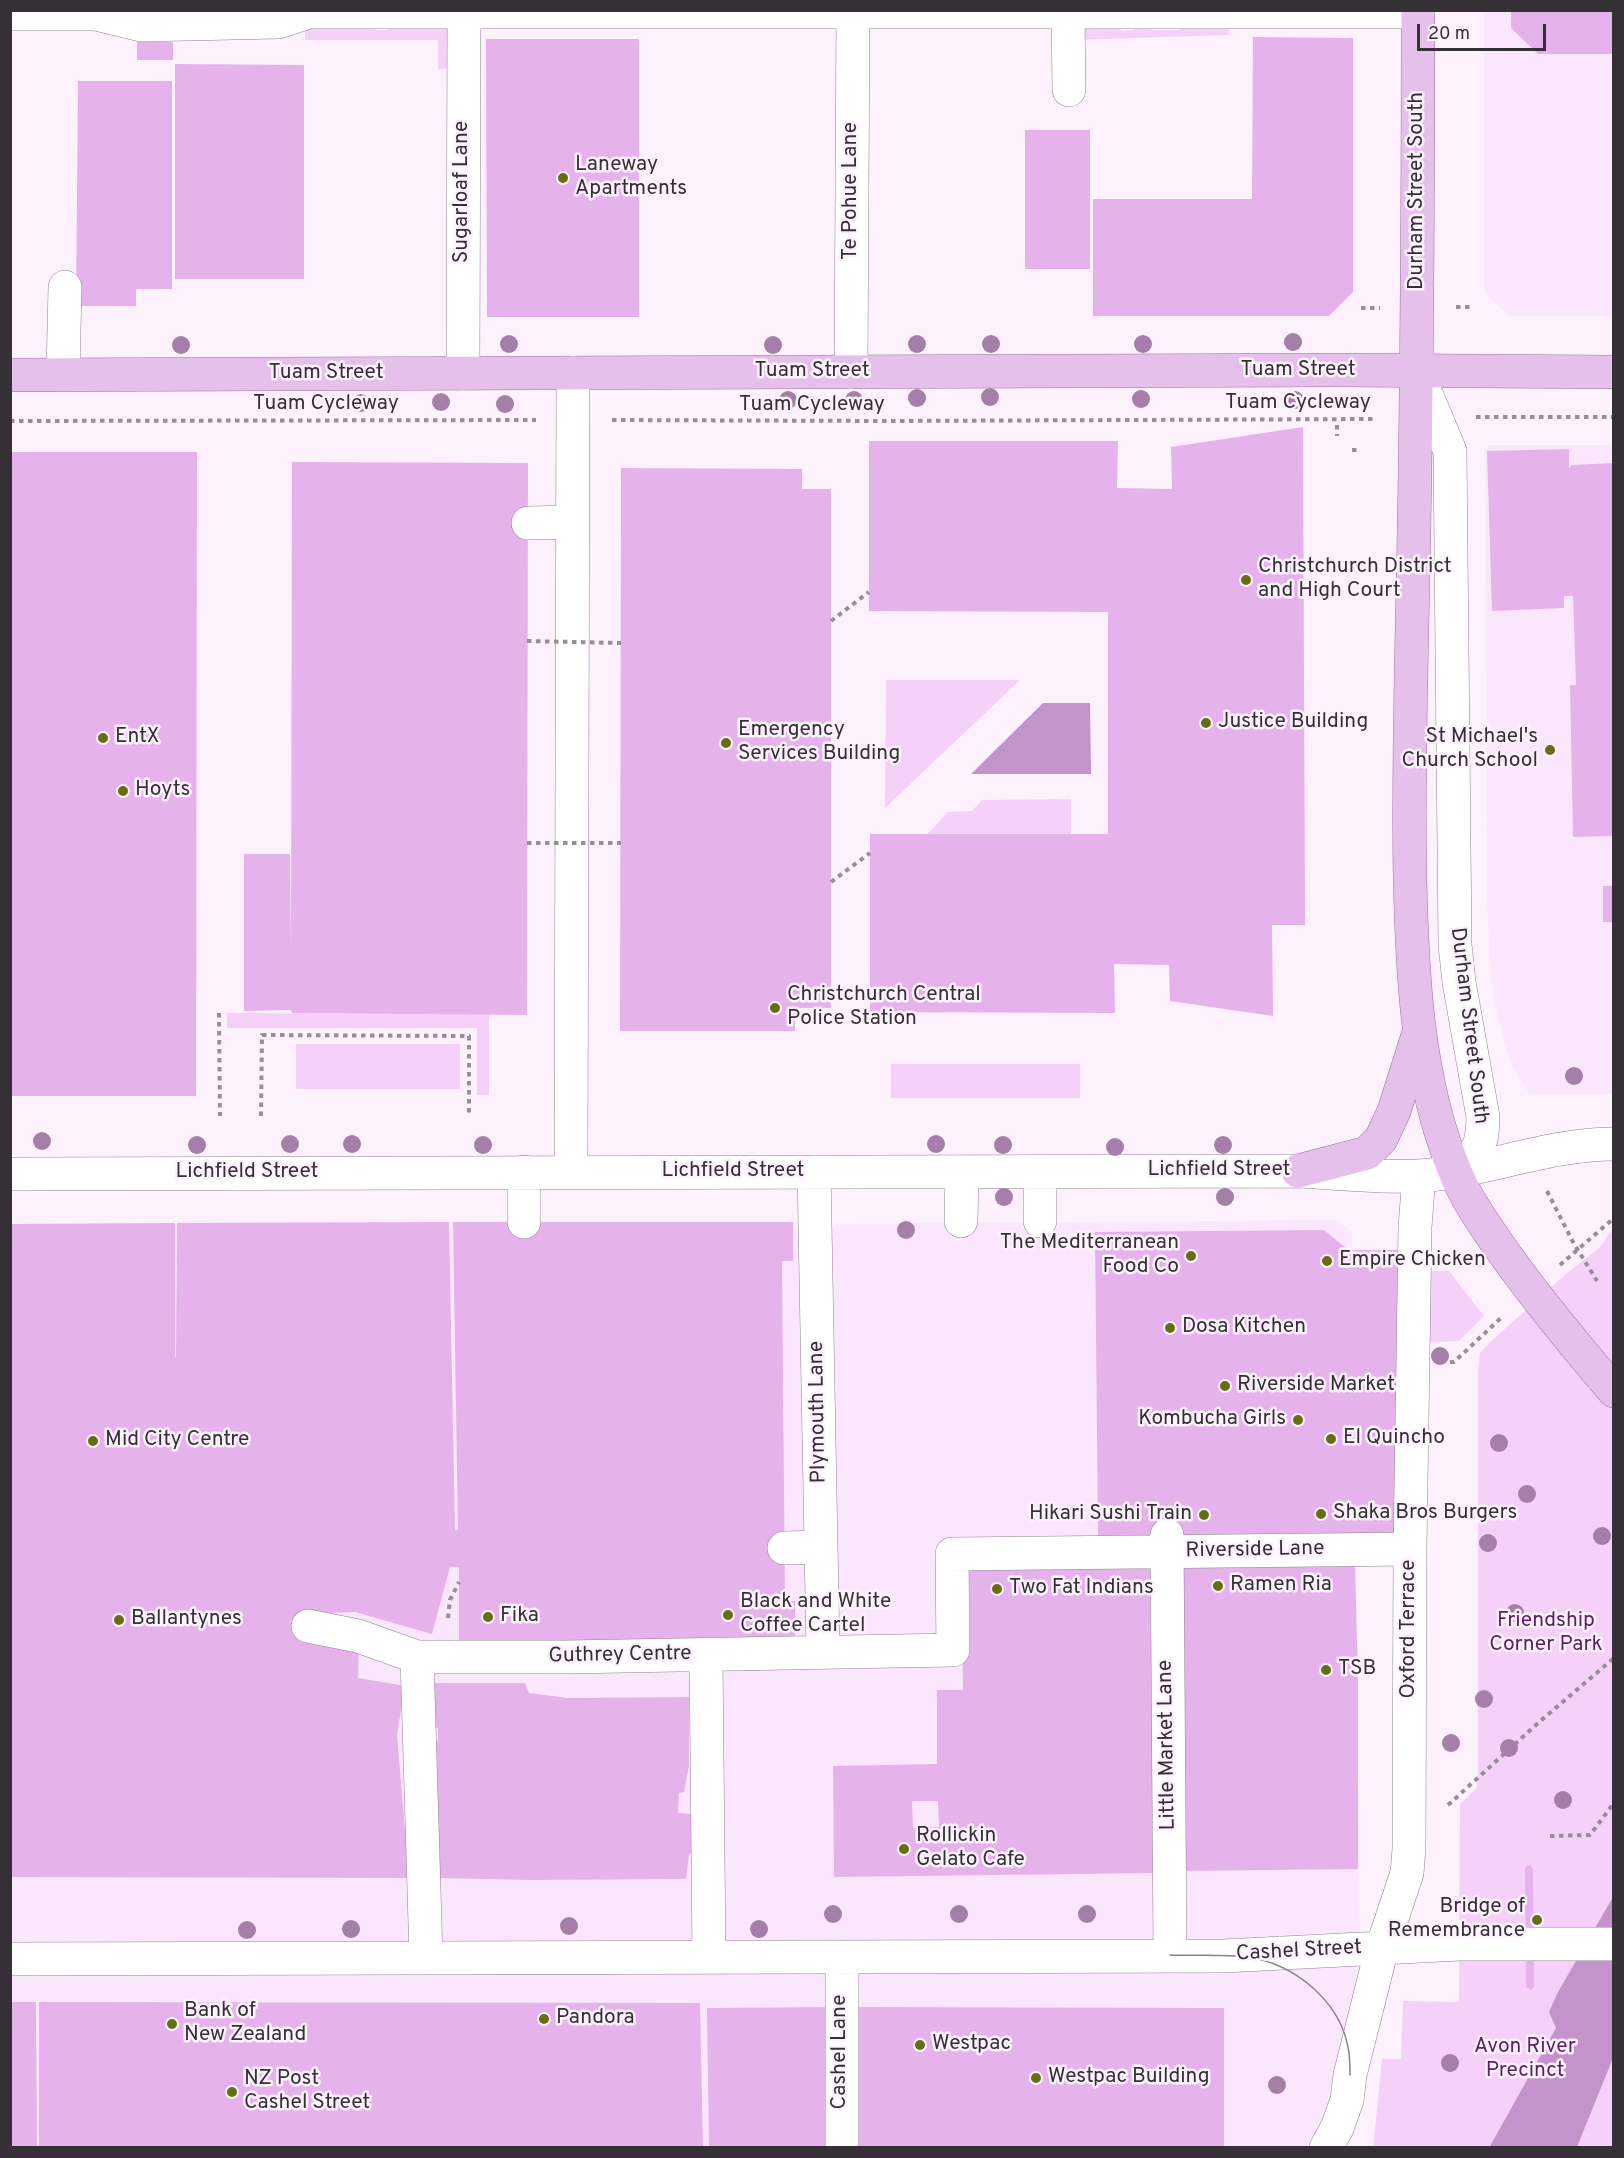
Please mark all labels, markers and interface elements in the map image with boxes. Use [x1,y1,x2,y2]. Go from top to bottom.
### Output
scale bar [1420,12,1549,50]
text: 20 m [1428,23,1470,46]
street label: Durham Street South [1405,92,1431,290]
street label: Sugarloaf Lane [450,121,476,263]
street label: Te Pohue Lane [839,122,865,260]
place label: Laneway Apartments [575,153,687,203]
marker: Laneway Apartments [556,171,570,185]
street label: Tuam Street [1240,358,1356,384]
street label: Tuam Street [754,359,870,385]
street label: Tuam Street [268,361,384,387]
street label: Tuam Cycleway [1225,391,1371,417]
street label: Tuam Cycleway [253,392,399,418]
street label: Tuam Cycleway [739,393,885,419]
place label: Christchurch District and High Court [1258,555,1452,605]
marker: Christchurch District and High Court [1239,573,1253,587]
place label: Justice Building [1218,710,1368,736]
marker: Justice Building [1199,716,1213,730]
place label: Emergency Services Building [738,718,900,768]
place label: EntX [115,725,159,751]
place label: St Michael's Church School [1402,725,1538,775]
marker: EntX [96,731,110,745]
marker: Emergency Services Building [719,736,733,750]
marker: St Michael's Church School [1543,743,1557,757]
place label: Hoyts [135,778,190,804]
marker: Hoyts [116,784,130,798]
street label: Durham Street South [1443,926,1493,1126]
place label: Christchurch Central Police Station [787,983,981,1033]
marker: Christchurch Central Police Station [768,1001,782,1015]
street label: Lichfield Street [1147,1158,1291,1184]
street label: Lichfield Street [661,1159,805,1185]
street label: Lichfield Street [175,1160,319,1186]
place label: The Mediterranean Food Co [1000,1231,1179,1281]
place label: Empire Chicken [1339,1248,1486,1274]
marker: The Mediterranean Food Co [1184,1249,1198,1263]
marker: Empire Chicken [1320,1254,1334,1268]
place label: Dosa Kitchen [1182,1315,1306,1341]
marker: Dosa Kitchen [1163,1321,1177,1335]
street label: Plymouth Lane [805,1341,833,1483]
place label: Riverside Market [1237,1373,1395,1399]
marker: Riverside Market [1218,1379,1232,1393]
place label: Kombucha Girls [1138,1407,1286,1433]
marker: Kombucha Girls [1291,1413,1305,1427]
place label: El Quincho [1343,1426,1445,1452]
place label: Mid City Centre [105,1428,249,1454]
marker: El Quincho [1324,1432,1338,1446]
marker: Mid City Centre [86,1434,100,1448]
place label: Shaka Bros Burgers [1333,1501,1517,1527]
place label: Hikari Sushi Train [1029,1502,1192,1528]
marker: Shaka Bros Burgers [1314,1507,1328,1521]
marker: Hikari Sushi Train [1197,1508,1211,1522]
street label: Riverside Lane [1185,1537,1325,1565]
street label: Oxford Terrace [1397,1560,1423,1698]
place label: Ramen Ria [1230,1573,1332,1599]
place label: Two Fat Indians [1009,1576,1154,1602]
marker: Ramen Ria [1211,1579,1225,1593]
marker: Two Fat Indians [990,1582,1004,1596]
place label: Black and White Coffee Cartel [740,1590,891,1640]
place label: Fika [500,1604,539,1630]
place label: Ballantynes [131,1607,242,1633]
marker: Black and White Coffee Cartel [721,1608,735,1622]
park label: Friendship Corner Park [1489,1609,1603,1659]
marker: Fika [481,1610,495,1624]
marker: Ballantynes [112,1613,126,1627]
street label: Guthrey Centre [548,1642,692,1670]
place label: TSB [1338,1657,1376,1683]
street label: Little Market Lane [1154,1660,1182,1830]
marker: TSB [1319,1663,1333,1677]
place label: Rollickin Gelato Cafe [916,1824,1025,1874]
marker: Rollickin Gelato Cafe [897,1842,911,1856]
place label: Bridge of Remembrance [1388,1895,1525,1945]
marker: Bridge of Remembrance [1530,1913,1544,1927]
street label: Cashel Street [1235,1936,1363,1968]
street label: Cashel Lane [828,1995,854,2109]
place label: Bank of New Zealand [184,1999,306,2049]
place label: Pandora [556,2006,634,2032]
marker: Pandora [537,2012,551,2026]
marker: Bank of New Zealand [165,2017,179,2031]
place label: Westpac [932,2032,1011,2058]
park label: Avon River Precinct [1474,2035,1576,2085]
marker: Westpac [913,2038,927,2052]
place label: Westpac Building [1048,2065,1210,2091]
place label: NZ Post Cashel Street [244,2067,370,2117]
marker: Westpac Building [1029,2071,1043,2085]
marker: NZ Post Cashel Street [225,2085,239,2099]

